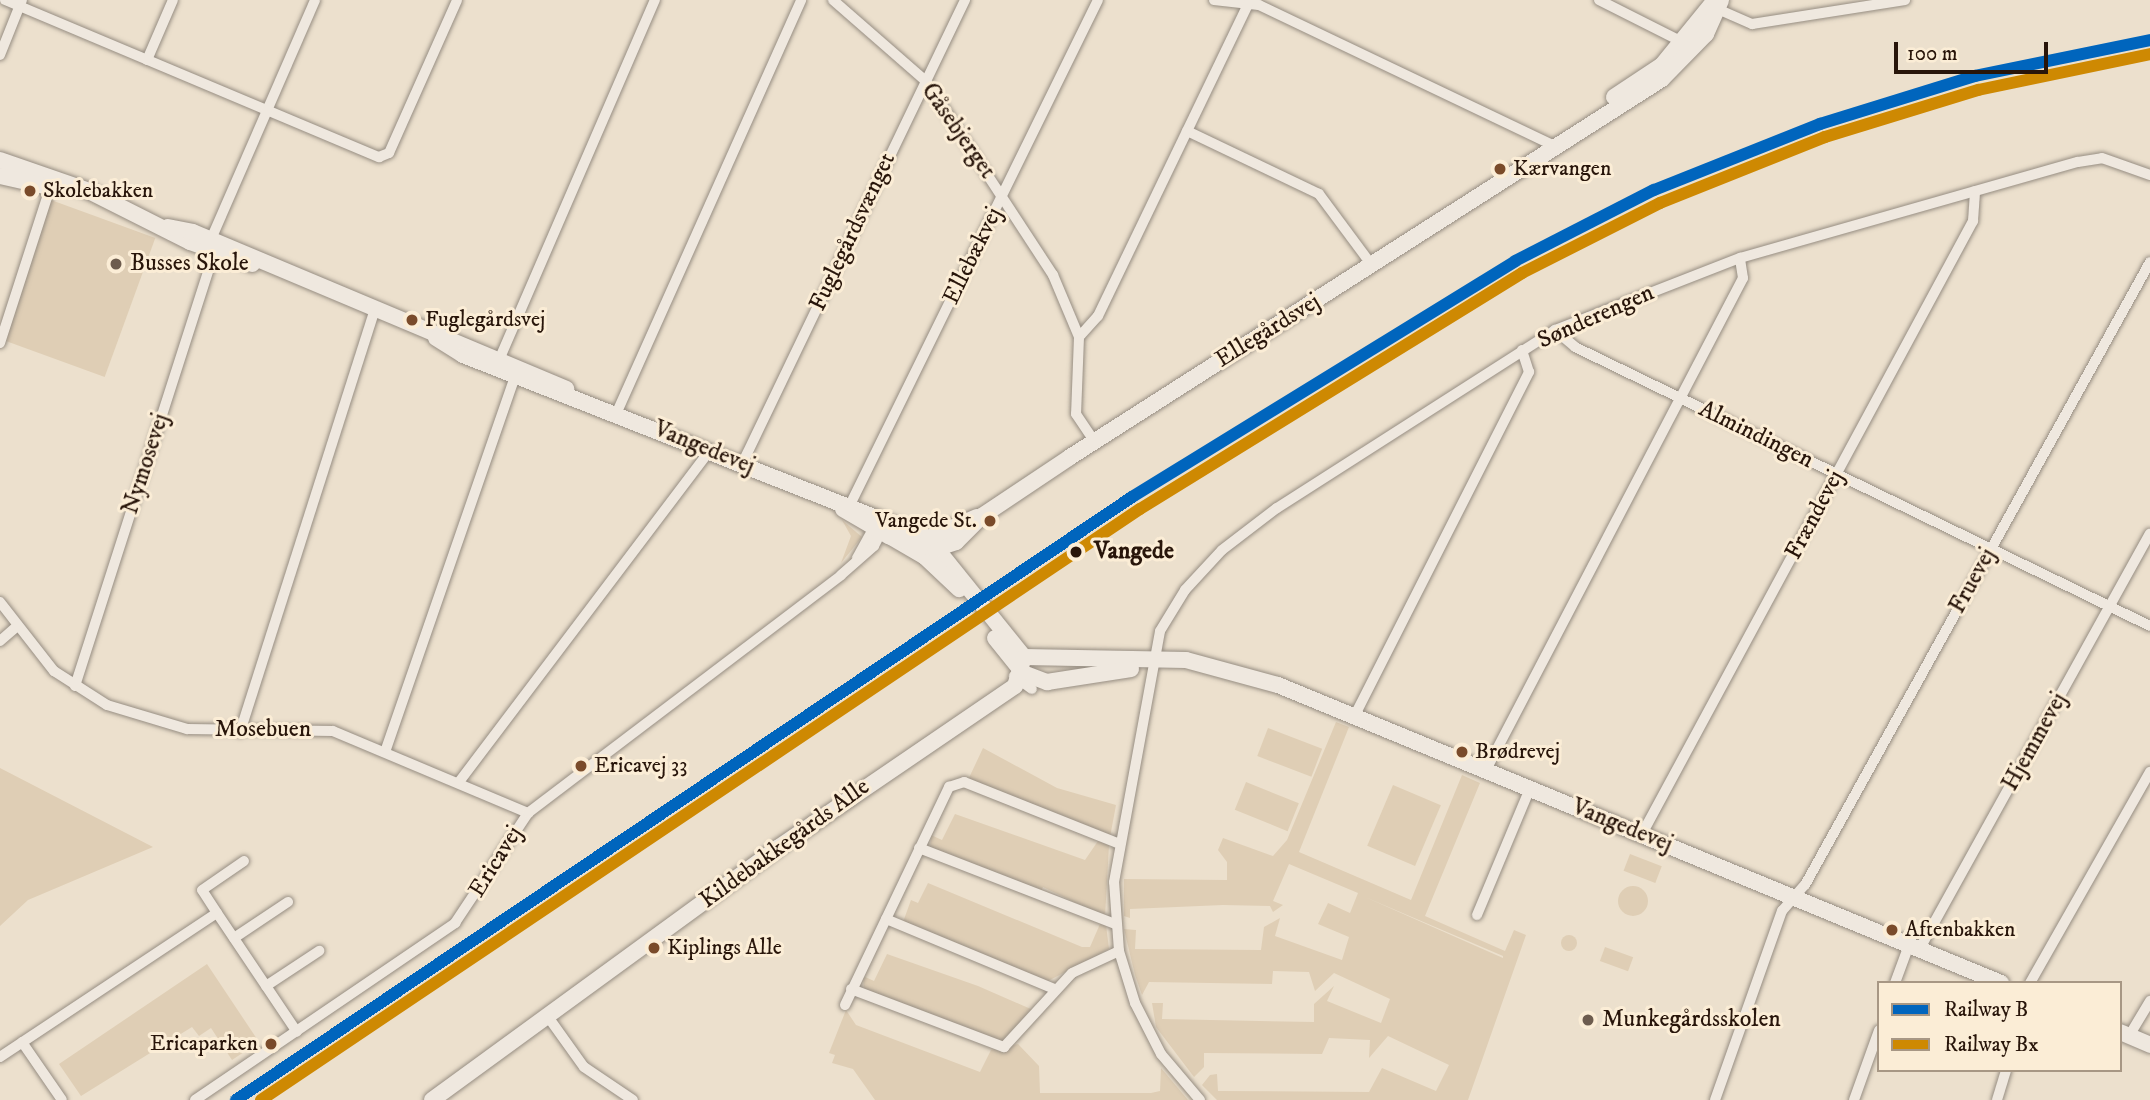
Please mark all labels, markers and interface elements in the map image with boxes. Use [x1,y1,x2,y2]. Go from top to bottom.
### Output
scale bar [1898,28,2052,72]
text: 100 m [1907,41,1958,67]
street label: Gåsebjerget [915,78,1001,184]
street label: Fuglegårdsvænget [804,148,902,316]
place label: Kærvangen [1513,156,1611,182]
marker: Kærvangen [1493,162,1507,176]
place label: Skolebakken [43,178,153,204]
marker: Skolebakken [23,184,37,198]
street label: Ellebækvej [937,203,1009,309]
place label: Busses Skole [130,250,249,278]
marker: Busses Skole [108,256,124,272]
street label: Sønderengen [1533,279,1659,355]
street label: Ellegårdsvej [1210,287,1326,375]
place label: Fuglegårdsvej [425,307,545,333]
marker: Fuglegårdsvej [405,313,419,327]
street label: Almindingen [1694,395,1818,475]
street label: Nymosevej [116,410,176,518]
street label: Vangedevej [649,415,759,481]
street label: Frændevej [1780,465,1850,565]
place label: Vangede St. [875,508,977,534]
marker: Vangede St. [983,514,997,528]
place label: Vangede [1094,538,1174,566]
marker: Vangede [1064,540,1088,564]
street label: Fruevej [1943,543,2003,619]
street label: Hjemmevej [1996,688,2074,796]
street label: Mosebuen [215,716,311,744]
place label: Brødrevej [1475,739,1560,765]
marker: Brødrevej [1455,745,1469,759]
place label: Ericavej 33 [594,753,687,779]
marker: Ericavej 33 [574,759,588,773]
street label: Kildebakkegårds Alle [695,773,875,915]
street label: Vangedevej [1567,793,1677,859]
street label: Ericavej [463,821,529,903]
place label: Aftenbakken [1905,917,2016,943]
marker: Aftenbakken [1885,923,1899,937]
place label: Kiplings Alle [667,935,782,961]
marker: Kiplings Alle [647,941,661,955]
legend [1877,981,2122,1072]
text: Railway B [1944,997,2028,1023]
place label: Munkegårdsskolen [1602,1006,1781,1034]
marker: Munkegårdsskolen [1580,1012,1596,1028]
place label: Ericaparken [150,1031,258,1057]
text: Railway Bx [1944,1032,2039,1058]
marker: Ericaparken [264,1037,278,1051]

